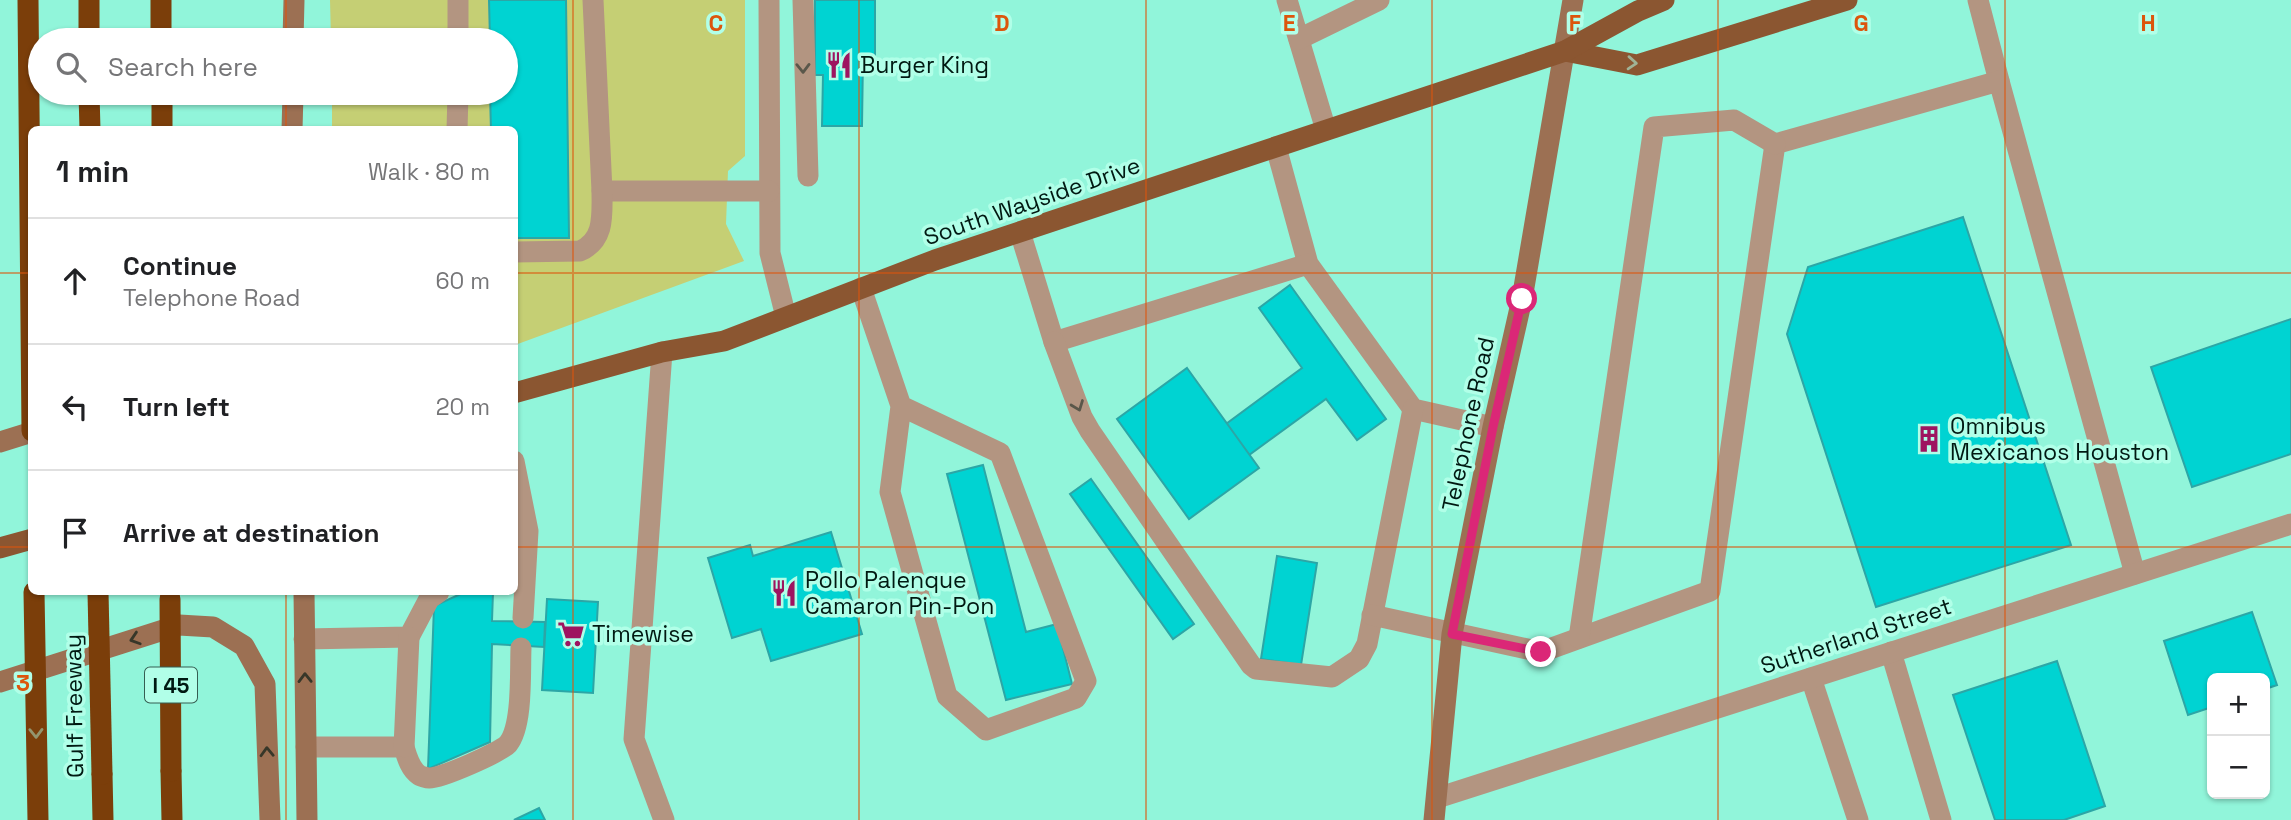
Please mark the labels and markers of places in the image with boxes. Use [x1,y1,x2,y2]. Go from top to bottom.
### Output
restaurant icon: Burger King [824,50,854,80]
place label: Burger King [860,50,989,80]
place label: Omnibus Mexicanos Houston [1950,411,2169,467]
building icon: Omnibus Mexicanos Houston [1914,424,1944,454]
place label: Pollo Palenque Camaron Pin-Pon [805,565,994,621]
restaurant icon: Pollo Palenque Camaron Pin-Pon [769,578,799,608]
supermarket icon: Timewise [556,619,586,649]
place label: Timewise [592,619,694,649]

